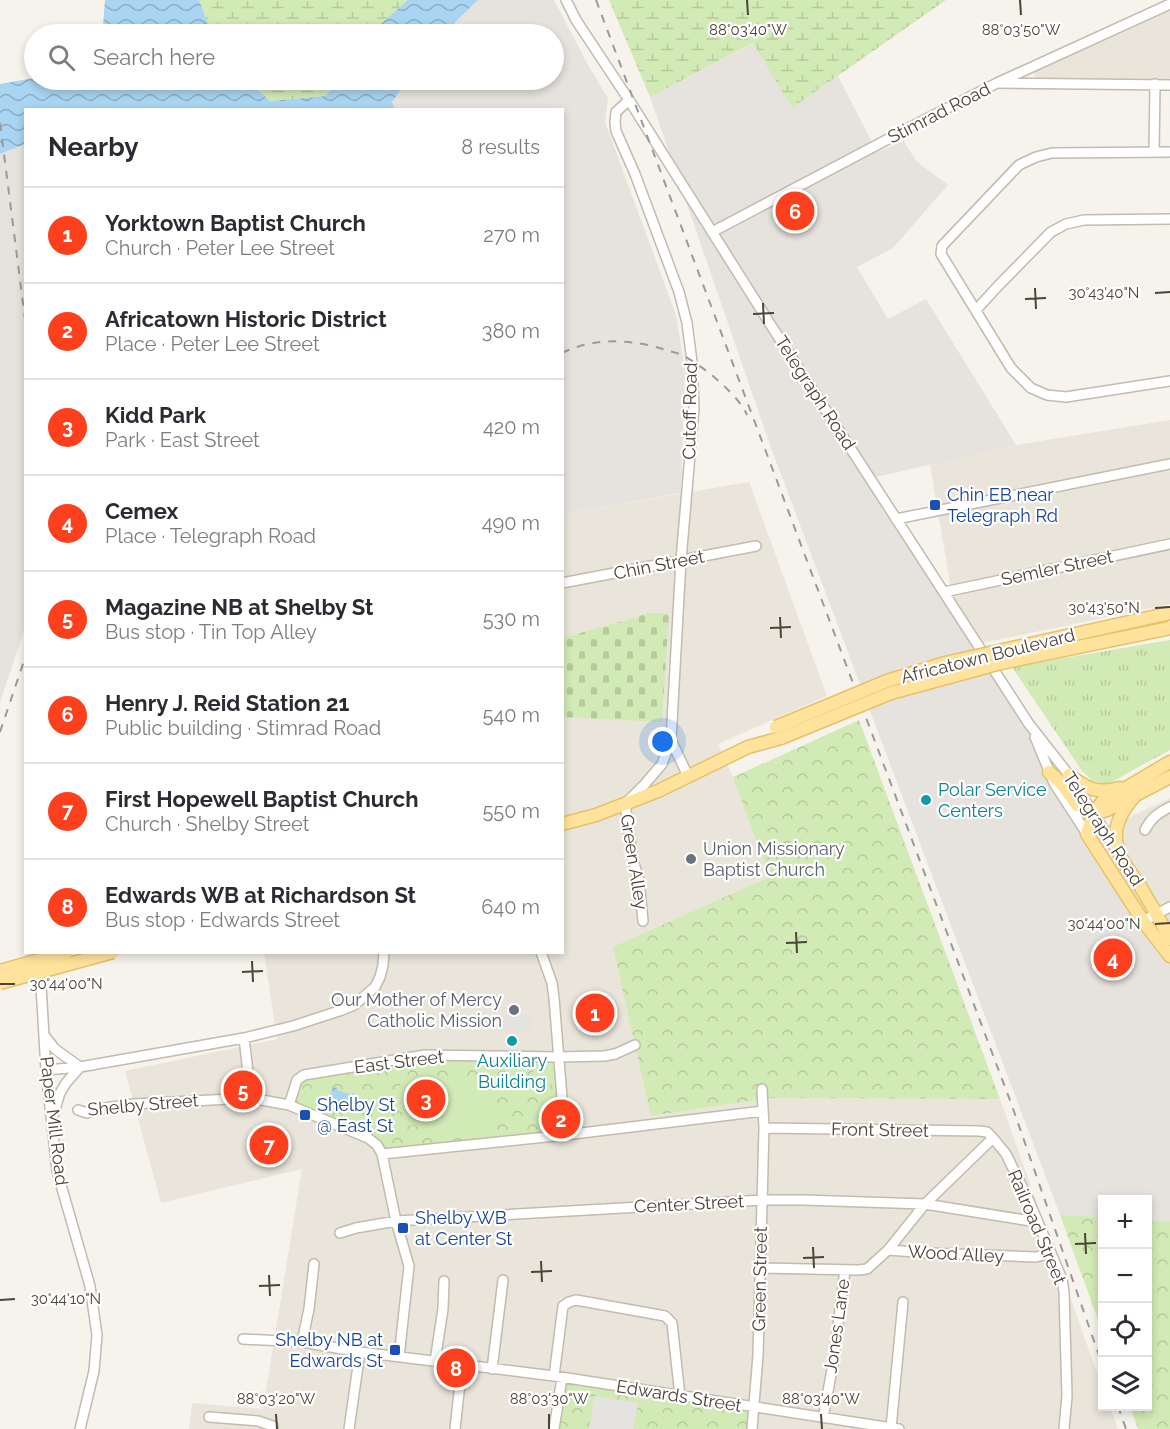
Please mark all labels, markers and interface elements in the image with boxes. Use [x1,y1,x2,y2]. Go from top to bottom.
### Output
text: 88°03'40"W [709,21,787,39]
text: 88°03'50"W [982,21,1061,39]
search box [24,24,564,90]
icon: search [45,41,78,74]
text: Search here [93,44,215,70]
street label: Stimrad Road [884,78,994,147]
text: Nearby [48,132,138,162]
text: 8 results [461,135,540,159]
pin: 6 [776,188,814,234]
text: Yorktown Baptist Church [105,210,366,236]
text: 1 [63,223,72,247]
text: 270 m [483,223,540,247]
text: Church · Peter Lee Street [105,236,335,260]
text: 30°43'40"N [1069,284,1139,302]
text: Africatown Historic District [105,306,387,332]
text: 2 [62,319,73,343]
text: 380 m [482,319,540,343]
text: Place · Peter Lee Street [105,332,320,356]
street label: Telegraph Road [771,332,860,454]
street label: Cutoff Road [678,362,701,460]
text: Kidd Park [105,402,206,428]
text: 3 [62,415,73,439]
text: 420 m [483,415,540,439]
text: Park · East Street [105,428,260,452]
place label: Chin EB near Telegraph Rd [947,484,1058,526]
text: Cemex [105,498,178,524]
marker: Chin EB near Telegraph Rd [928,498,942,512]
text: 4 [62,511,73,535]
text: 490 m [482,511,540,535]
text: Place · Telegraph Road [105,524,316,548]
street label: Chin Street [612,545,706,584]
street label: Semler Street [999,545,1115,590]
text: Magazine NB at Shelby St [105,594,373,620]
text: 30°43'50"N [1068,599,1140,617]
text: 5 [62,607,73,631]
text: 530 m [483,607,540,631]
text: Bus stop · Tin Top Alley [105,620,317,644]
street label: Africatown Boulevard [899,624,1077,687]
text: Henry J. Reid Station 21 [105,690,349,716]
text: 6 [61,703,74,727]
text: 540 m [482,703,540,727]
text: Public building · Stimrad Road [105,716,381,740]
your location [648,727,677,756]
street label: Telegraph Road [1059,768,1148,890]
place label: Polar Service Centers [938,779,1047,821]
text: First Hopewell Baptist Church [105,786,419,812]
marker: Polar Service Centers [919,793,933,807]
text: 7 [62,799,73,823]
text: 550 m [482,799,540,823]
text: Church · Shelby Street [105,812,309,836]
street label: Green Alley [617,813,652,912]
place label: Union Missionary Baptist Church [703,838,845,880]
marker: Union Missionary Baptist Church [684,852,698,866]
text: Edwards WB at Richardson St [105,882,416,908]
text: 8 [61,895,74,919]
text: 640 m [481,895,540,919]
text: Bus stop · Edwards Street [105,908,340,932]
text: 30°44'00"N [1067,915,1141,933]
pin: 4 [1094,936,1132,980]
text: 30°44'00"N [29,975,103,993]
place label: Our Mother of Mercy Catholic Mission [331,989,502,1031]
pin: 1 [576,990,614,1036]
marker: Our Mother of Mercy Catholic Mission [507,1003,521,1017]
marker: Auxiliary Building [505,1034,519,1048]
street label: East Street [353,1046,445,1077]
place label: Auxiliary Building [477,1050,547,1092]
street label: Paper Mill Road [36,1055,73,1187]
pin: 5 [224,1068,262,1112]
pin: 3 [406,1076,446,1122]
street label: Shelby Street [87,1089,199,1120]
place label: Shelby St @ East St [317,1094,395,1136]
pin: 2 [542,1096,580,1142]
marker: Shelby St @ East St [298,1108,312,1122]
street label: Front Street [831,1118,929,1141]
pin: 7 [250,1122,288,1168]
street label: Railroad Street [1004,1166,1071,1287]
street label: Center Street [633,1190,745,1217]
map controls [1098,1195,1152,1411]
button: + [1098,1195,1152,1249]
place label: Shelby WB at Center St [415,1207,512,1249]
marker: Shelby WB at Center St [396,1221,410,1235]
street label: Green Street [748,1226,771,1332]
street label: Wood Alley [907,1240,1005,1267]
button: − [1098,1249,1152,1303]
street label: Jones Lane [820,1277,854,1374]
text: 30°44'10"N [31,1290,101,1308]
button: locate [1098,1303,1152,1357]
place label: Shelby NB at Edwards St [275,1329,383,1371]
marker: Shelby NB at Edwards St [388,1343,402,1357]
pin: 8 [436,1346,476,1390]
button: layers [1098,1357,1152,1411]
street label: Edwards Street [615,1375,743,1416]
text: 88°03'20"W [237,1390,316,1408]
text: 88°03'30"W [510,1390,589,1408]
text: 88°03'40"W [782,1390,860,1408]

